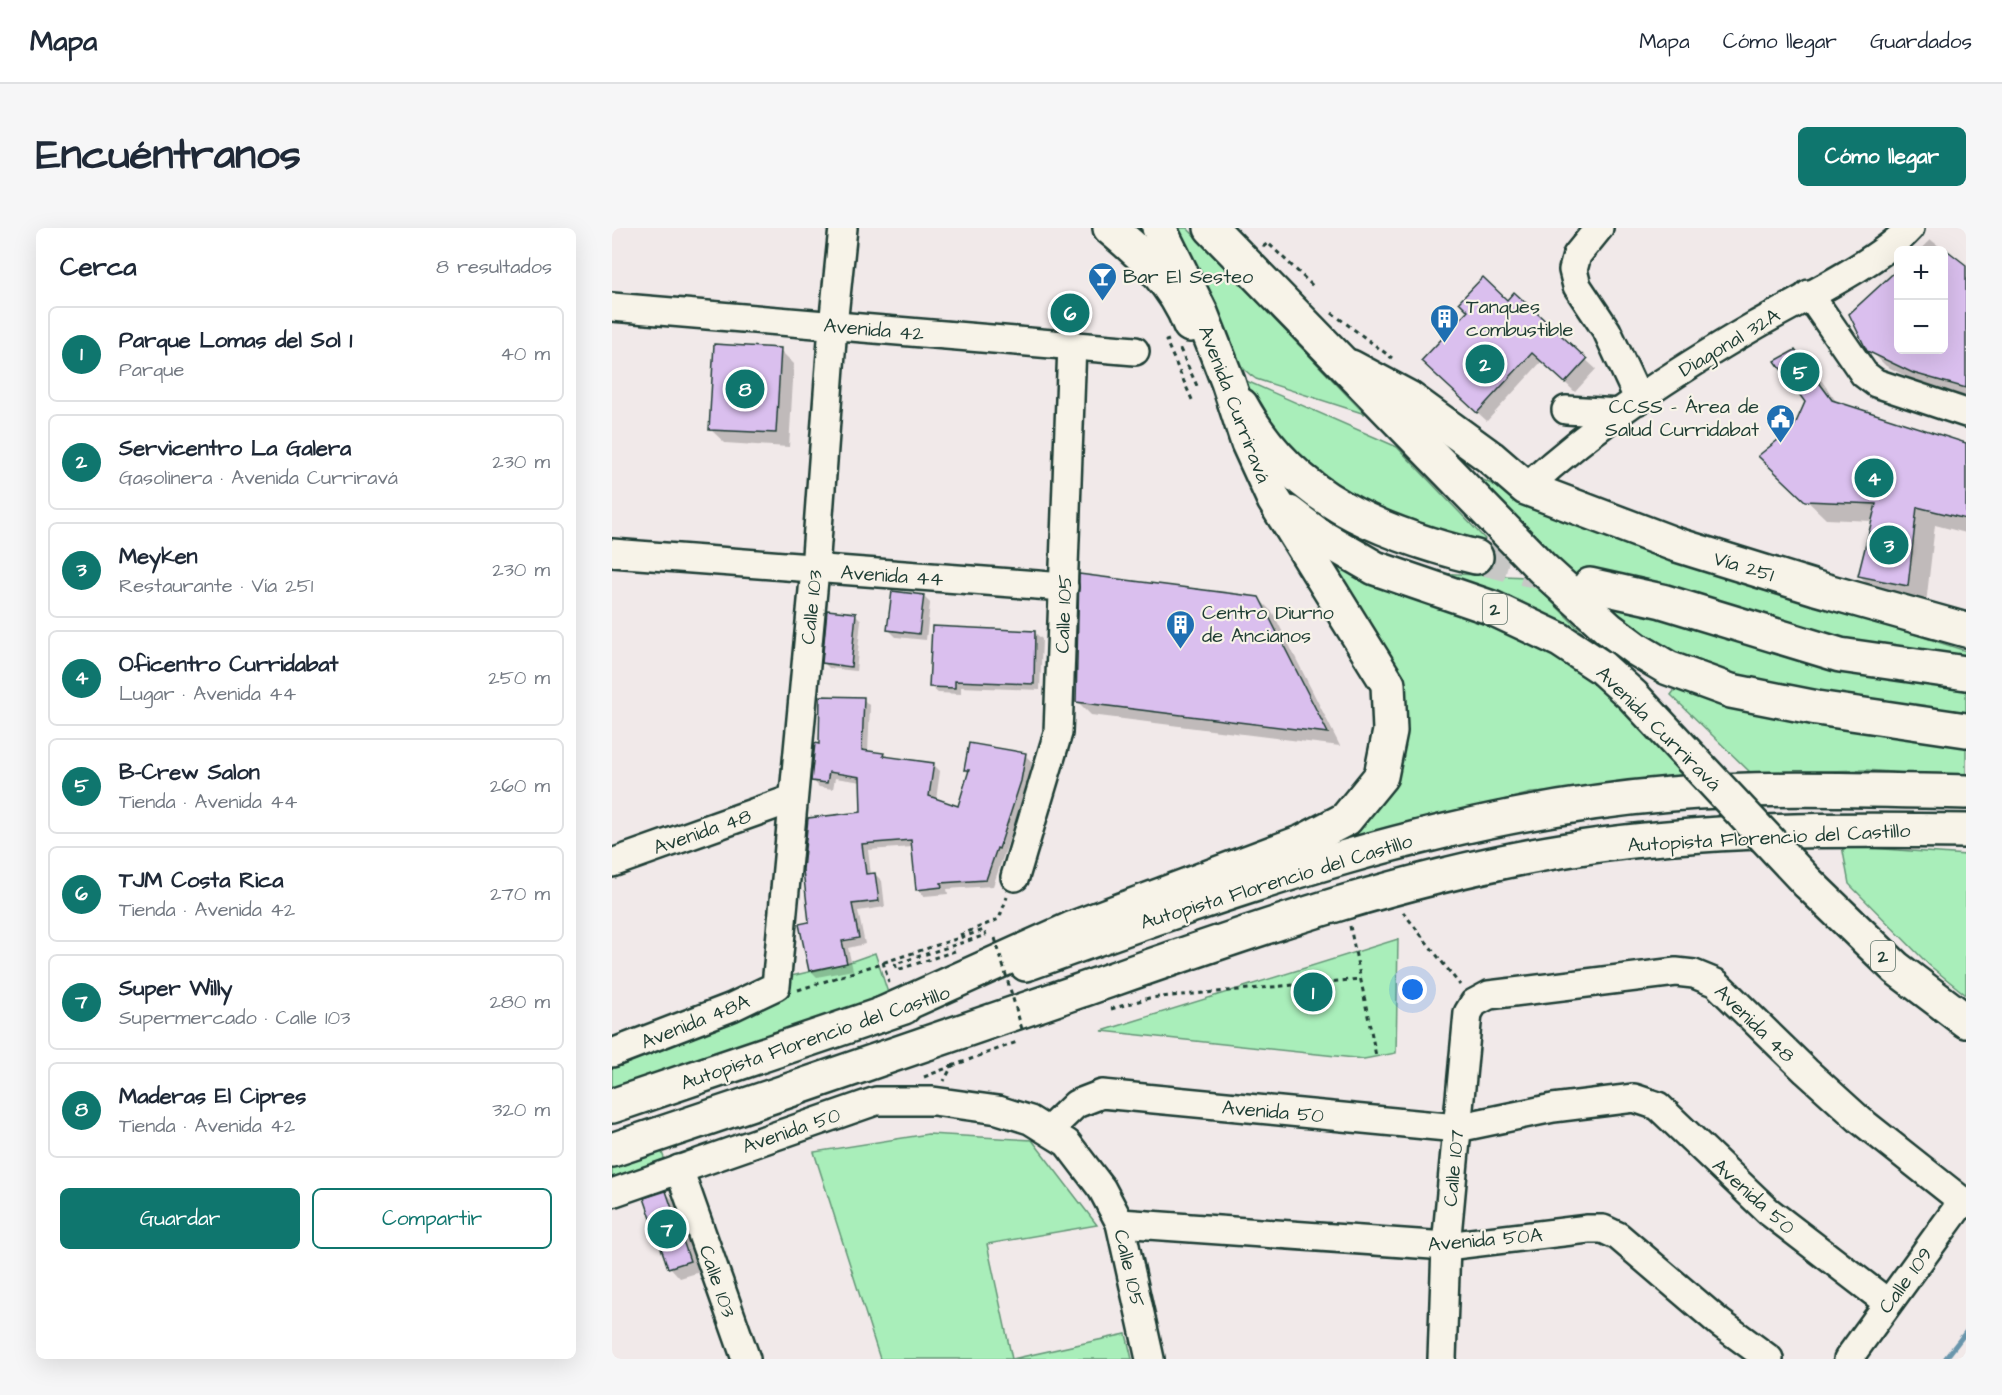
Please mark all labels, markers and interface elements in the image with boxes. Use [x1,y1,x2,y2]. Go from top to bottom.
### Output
text: Mapa [30,22,97,61]
text: Mapa [1639,27,1690,56]
text: Cómo llegar [1723,27,1837,56]
text: Guardados [1870,27,1972,56]
text: Encuéntranos [36,127,301,185]
button: Cómo llegar [1798,127,1966,186]
map controls [1894,246,1948,354]
button: + [1894,246,1948,300]
text: Cerca [60,249,137,285]
text: 8 resultados [436,253,552,281]
bar icon: Bar El Sesteo [1086,260,1118,302]
place label: Bar El Sesteo [1123,263,1253,291]
pin: 6 [1050,290,1090,335]
place label: Tanques combustible [1466,293,1573,344]
button: − [1894,300,1948,354]
building icon: Tanques combustible [1429,302,1461,344]
street label: Diagonal 32A [1674,302,1786,385]
street label: Avenida 42 [823,312,926,348]
street label: Avenida Curriravá [1191,322,1277,487]
text: Parque Lomas del Sol 1 [119,325,352,356]
text: 1 [80,340,83,368]
text: 40 m [500,340,550,368]
pin: 2 [1466,342,1504,386]
pin: 5 [1780,350,1820,394]
text: Parque [119,356,184,384]
pin: 8 [726,366,764,412]
place label: CCSS - Área de Salud Curridabat [1605,393,1759,444]
public building icon: CCSS - Área de Salud Curridabat [1764,402,1796,444]
text: Servicentro La Galera [119,433,351,464]
text: 2 [76,448,87,476]
text: 230 m [492,448,550,476]
pin: 4 [1854,456,1894,500]
text: Gasolinera · Avenida Curriravá [119,464,398,492]
pin: 3 [1870,522,1908,568]
text: Meyken [119,541,198,572]
street label: Vía 251 [1710,545,1778,590]
text: 3 [76,556,87,584]
text: 230 m [492,556,550,584]
street label: Avenida 44 [840,558,945,594]
street label: Calle 103 [794,568,830,646]
text: Restaurante · Vía 251 [119,572,313,600]
street label: Calle 105 [1049,574,1079,654]
road number: 2 [1483,594,1507,624]
place label: Centro Diurno de Ancianos [1202,599,1334,650]
building icon: Centro Diurno de Ancianos [1165,608,1197,650]
text: Oficentro Curridabat [119,649,338,680]
street label: Avenida Curriravá [1589,660,1727,798]
text: 4 [75,664,88,692]
text: 250 m [488,664,550,692]
text: Lugar · Avenida 44 [119,680,296,708]
text: B-Crew Salon [119,757,260,788]
text: 5 [74,772,89,800]
text: 260 m [490,772,550,800]
text: Tienda · Avenida 44 [119,788,297,816]
street label: Avenida 48 [650,802,755,862]
street label: Autopista Florencio del Castillo [1627,817,1911,859]
street label: Autopista Florencio del Castillo [1137,827,1416,937]
text: TJM Costa Rica [119,865,283,896]
text: 6 [75,880,88,908]
text: 270 m [490,880,550,908]
text: Tienda · Avenida 42 [119,896,295,924]
road number: 2 [1871,941,1895,971]
pin: 1 [1294,970,1332,1014]
text: Super Willy [119,973,232,1004]
your location [1398,975,1427,1004]
street label: Avenida 48 [1708,978,1801,1069]
street label: Autopista Florencio del Castillo [677,979,954,1097]
street label: Avenida 48A [637,987,754,1056]
text: 7 [75,988,88,1016]
text: 280 m [489,988,550,1016]
text: Supermercado · Calle 103 [119,1004,350,1032]
text: Maderas El Cipres [119,1081,306,1112]
street label: Avenida 50 [1221,1094,1325,1130]
text: 8 [75,1096,88,1124]
text: 320 m [492,1096,550,1124]
street label: Avenida 50 [738,1101,845,1161]
text: Tienda · Avenida 42 [119,1112,295,1140]
street label: Calle 107 [1437,1129,1471,1208]
street label: Avenida 50 [1706,1152,1801,1242]
button: Guardar [60,1188,300,1249]
button: Compartir [312,1188,552,1249]
pin: 7 [648,1206,686,1252]
street label: Avenida 50A [1427,1221,1544,1259]
street label: Calle 105 [1107,1227,1152,1310]
street label: Calle 103 [692,1241,742,1321]
street label: Calle 109 [1872,1242,1939,1320]

